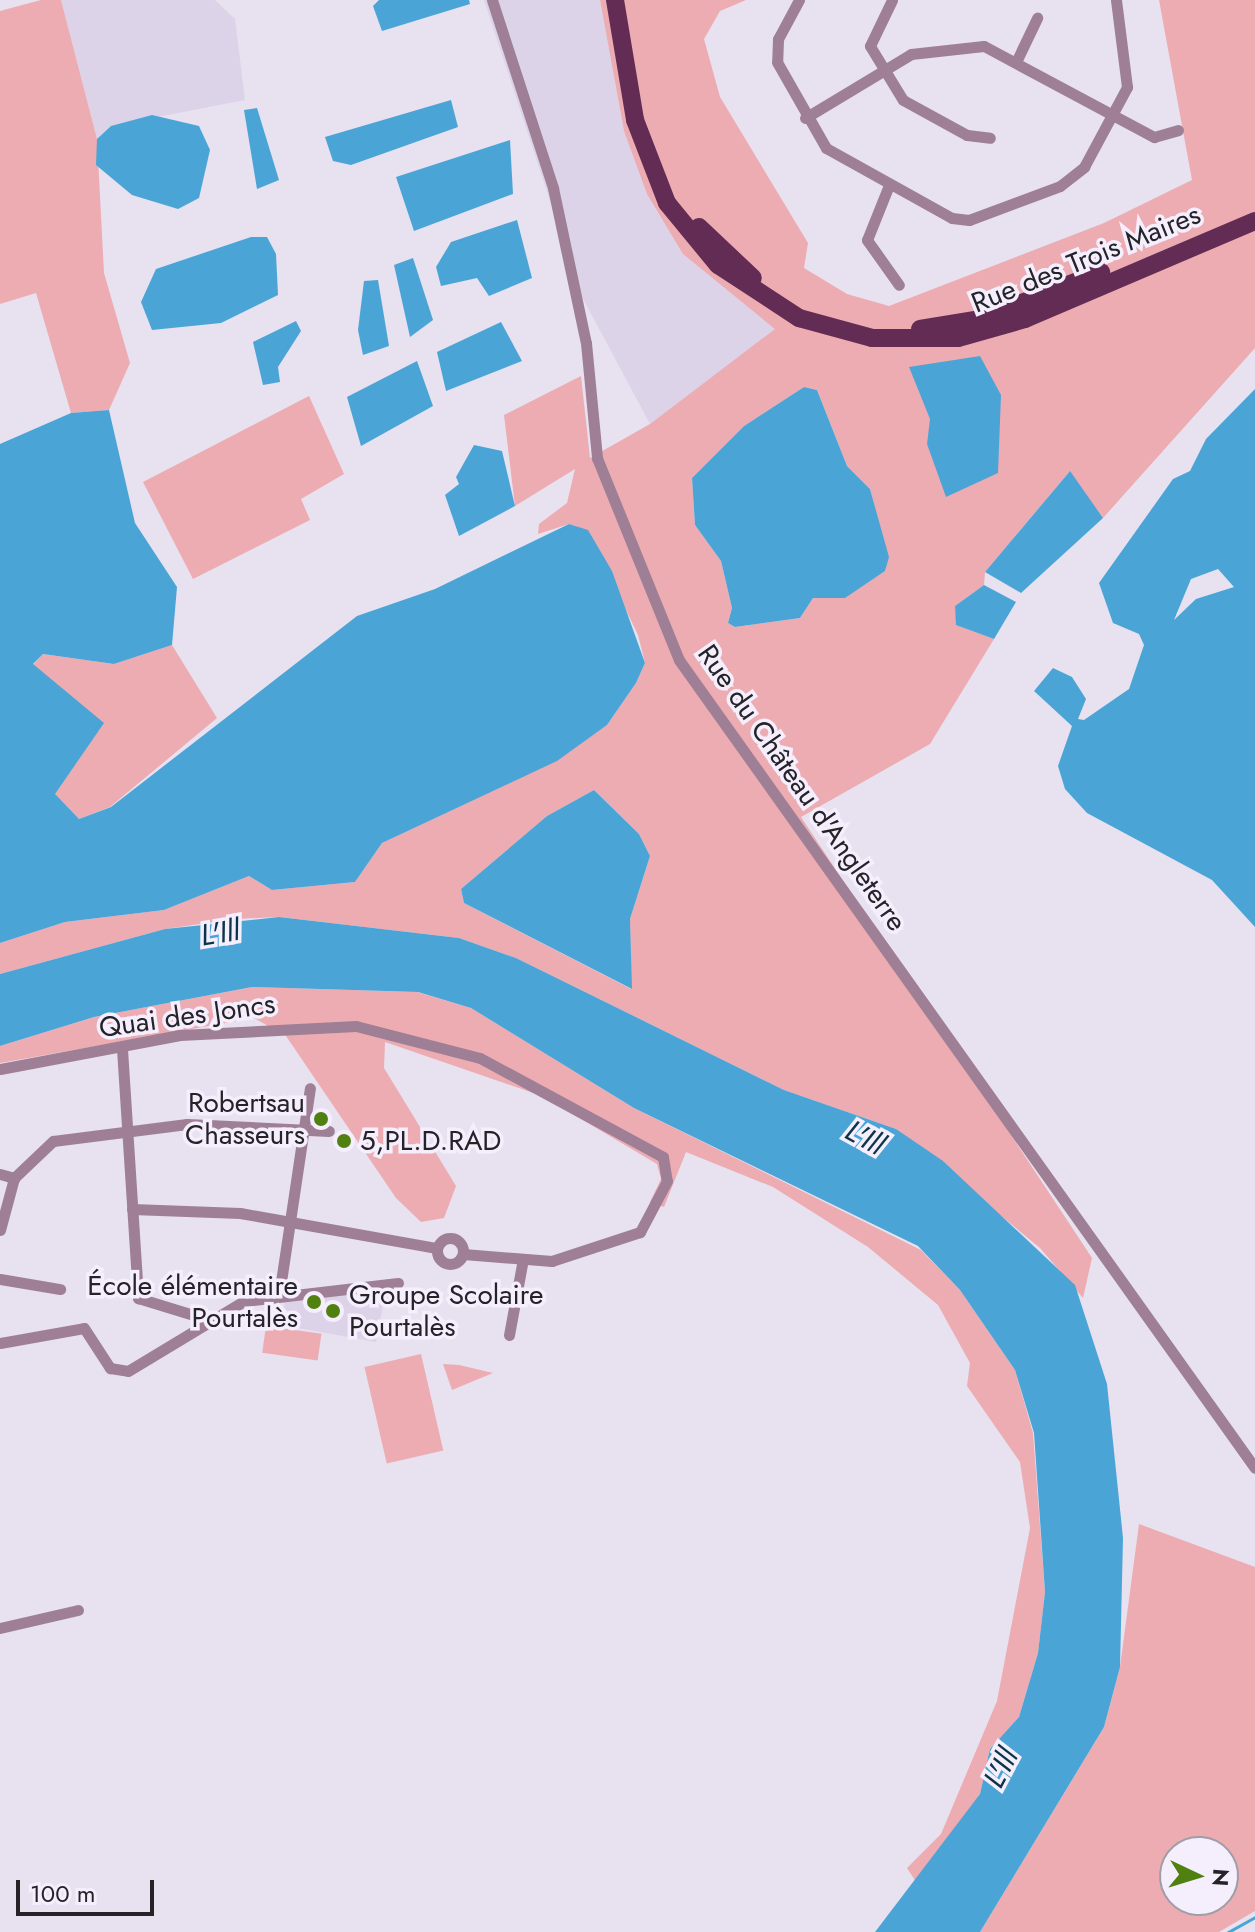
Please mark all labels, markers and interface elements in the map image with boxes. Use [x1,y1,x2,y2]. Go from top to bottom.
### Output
street label: Rue des Trois Maires [967,198,1205,320]
street label: Rue du Château d'Angleterre [690,638,914,938]
water label: L'Ill [198,912,242,954]
street label: Quai des Joncs [97,987,277,1045]
place label: Robertsau Chasseurs [185,1086,305,1152]
marker: Robertsau Chasseurs [312,1110,330,1128]
water label: L'Ill [839,1113,891,1163]
place label: 5,PL.D.RAD [360,1124,501,1158]
marker: 5,PL.D.RAD [335,1132,353,1150]
place label: École élémentaire Pourtalès [87,1269,298,1335]
place label: Groupe Scolaire Pourtalès [349,1278,543,1344]
marker: École élémentaire Pourtalès [305,1293,323,1311]
marker: Groupe Scolaire Pourtalès [324,1302,342,1320]
water label: L'Ill [976,1742,1026,1794]
north arrow [1159,1836,1239,1916]
scale bar [20,1864,158,1914]
text: N [1204,1868,1238,1887]
text: 100 m [30,1876,96,1911]

